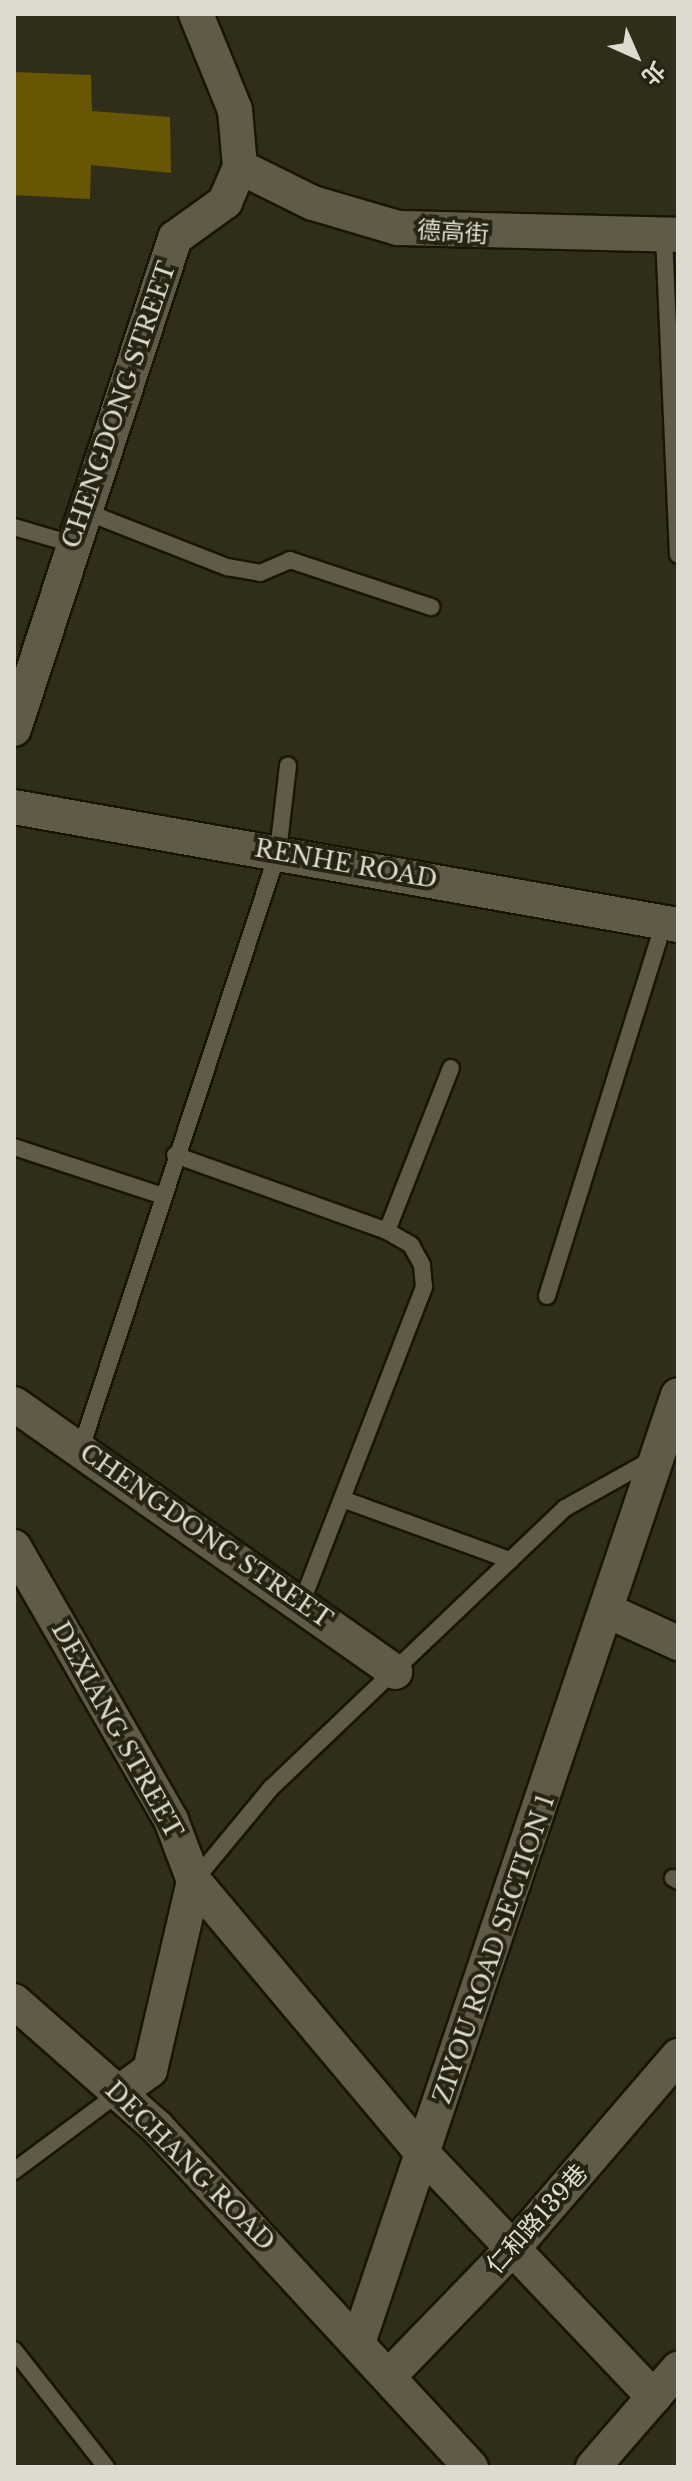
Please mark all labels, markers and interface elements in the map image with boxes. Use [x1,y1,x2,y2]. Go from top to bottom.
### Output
north arrow [596,16,676,96]
text: 北 [636,56,671,91]
street label: 德高街 [416,215,490,249]
street label: CHENGDONG STREET [56,258,182,552]
street label: RENHE ROAD [253,834,439,894]
street label: CHENGDONG STREET [74,1438,338,1634]
street label: DEXIANG STREET [45,1617,189,1843]
street label: ZIYOU ROAD SECTION 1 [428,1791,560,2107]
street label: DECHANG ROAD [99,2075,281,2257]
street label: 仁和路139巷 [480,2158,594,2280]

